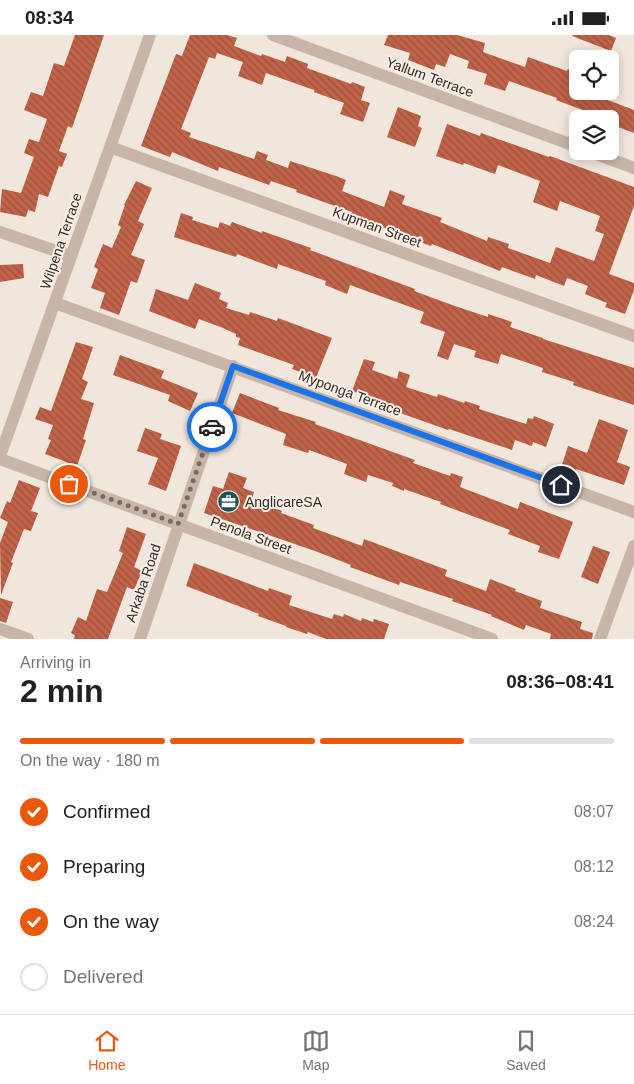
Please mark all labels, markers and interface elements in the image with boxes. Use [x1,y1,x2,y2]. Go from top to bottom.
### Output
text: 08:34 [25,7,74,28]
map controls [569,50,619,160]
button: locate [569,50,619,100]
street label: Yallum Terrace [384,54,476,100]
button: layers [569,110,619,160]
street label: Wilpena Terrace [37,190,85,291]
street label: Kupman Street [330,204,424,251]
street label: Myponga Terrace [297,367,404,419]
courier [187,402,237,452]
icon: car [198,413,226,441]
pin [48,463,90,505]
pin [540,464,582,506]
icon: bag [55,470,83,498]
icon: home [547,471,575,499]
office icon: AnglicareSA [217,490,241,514]
place label: AnglicareSA [245,494,323,510]
street label: Penola Street [208,513,294,557]
street label: Arkaba Road [122,542,164,624]
text: Arriving in [20,654,91,671]
text: 08:36–08:41 [506,671,614,692]
text: 2 min [20,673,104,709]
text: On the way · 180 m [20,752,160,769]
icon: check [20,798,48,826]
text: Confirmed [63,801,151,822]
text: 08:07 [574,803,614,820]
icon: check [20,853,48,881]
text: Preparing [63,856,145,877]
text: 08:12 [574,858,614,875]
icon: check [20,908,48,936]
text: On the way [63,911,159,932]
text: 08:24 [574,913,614,930]
text: Delivered [63,966,143,987]
tab: Home [88,1027,126,1073]
tab: Map [302,1027,330,1073]
tab: Saved [506,1027,546,1073]

